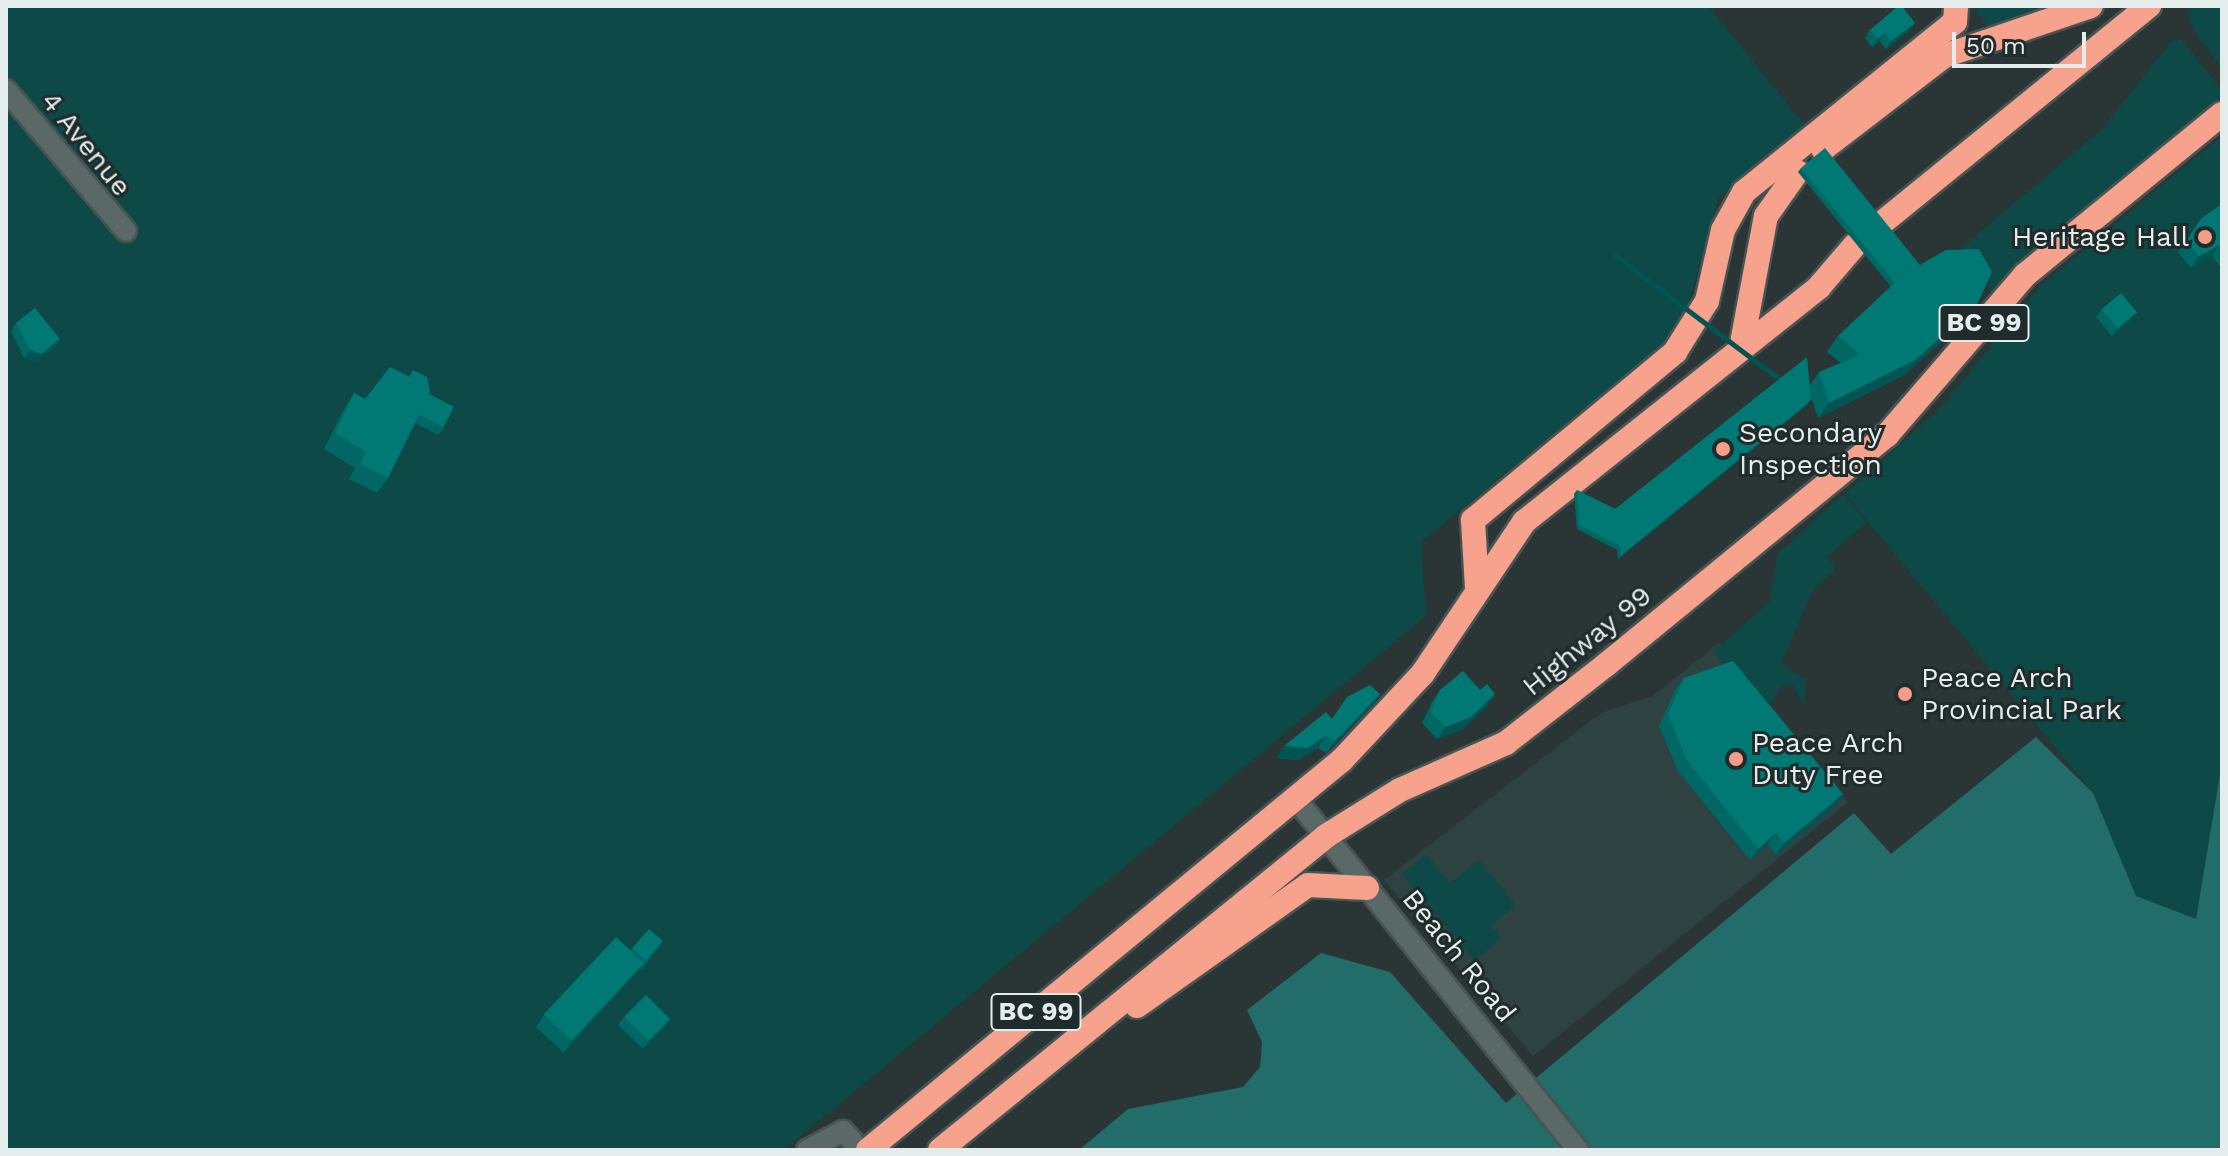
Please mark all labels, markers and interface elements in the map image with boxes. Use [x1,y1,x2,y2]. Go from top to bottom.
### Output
scale bar [1956,16,2090,66]
text: 50 m [1966,32,2026,60]
street label: 4 Avenue [33,85,139,203]
place label: Heritage Hall [2012,220,2189,254]
marker: Heritage Hall [2196,228,2214,246]
road number: BC 99 [1938,301,2030,345]
place label: Secondary Inspection [1739,416,1882,482]
marker: Secondary Inspection [1714,440,1732,458]
street label: Highway 99 [1516,579,1658,703]
place label: Peace Arch Provincial Park [1921,661,2123,727]
marker: Peace Arch Provincial Park [1896,685,1914,703]
place label: Peace Arch Duty Free [1752,726,1905,792]
marker: Peace Arch Duty Free [1727,750,1745,768]
street label: Beach Road [1395,883,1523,1029]
road number: BC 99 [990,990,1082,1034]

